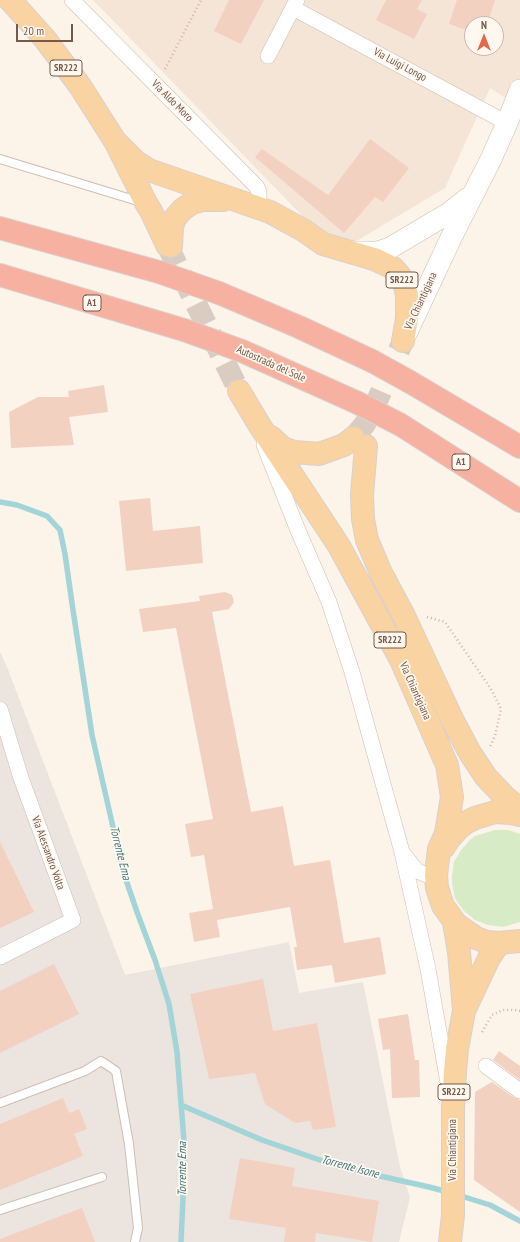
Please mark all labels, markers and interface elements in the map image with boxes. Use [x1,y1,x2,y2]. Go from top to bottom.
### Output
scale bar [18,16,75,42]
north arrow [464,16,504,56]
text: N [481,18,487,32]
text: 20 m [23,23,44,38]
street label: Via Luigi Longo [371,45,429,85]
road number: SR222 [50,60,82,76]
street label: Via Aldo Moro [148,77,196,125]
street label: Via Chiantigiana [402,270,440,332]
road number: SR222 [386,272,418,288]
road number: A1 [83,295,101,311]
street label: Autostrada del Sole [234,343,308,385]
road number: A1 [452,454,470,470]
road number: SR222 [374,632,406,648]
street label: Via Chiantigiana [396,660,434,722]
street label: Via Alessandro Volta [29,814,67,892]
water label: Torrente Ema [106,825,134,881]
road number: SR222 [438,1084,470,1100]
street label: Via Chiantigiana [446,1119,460,1181]
water label: Torrente Ema [176,1142,190,1196]
water label: Torrente Isone [320,1152,380,1182]

